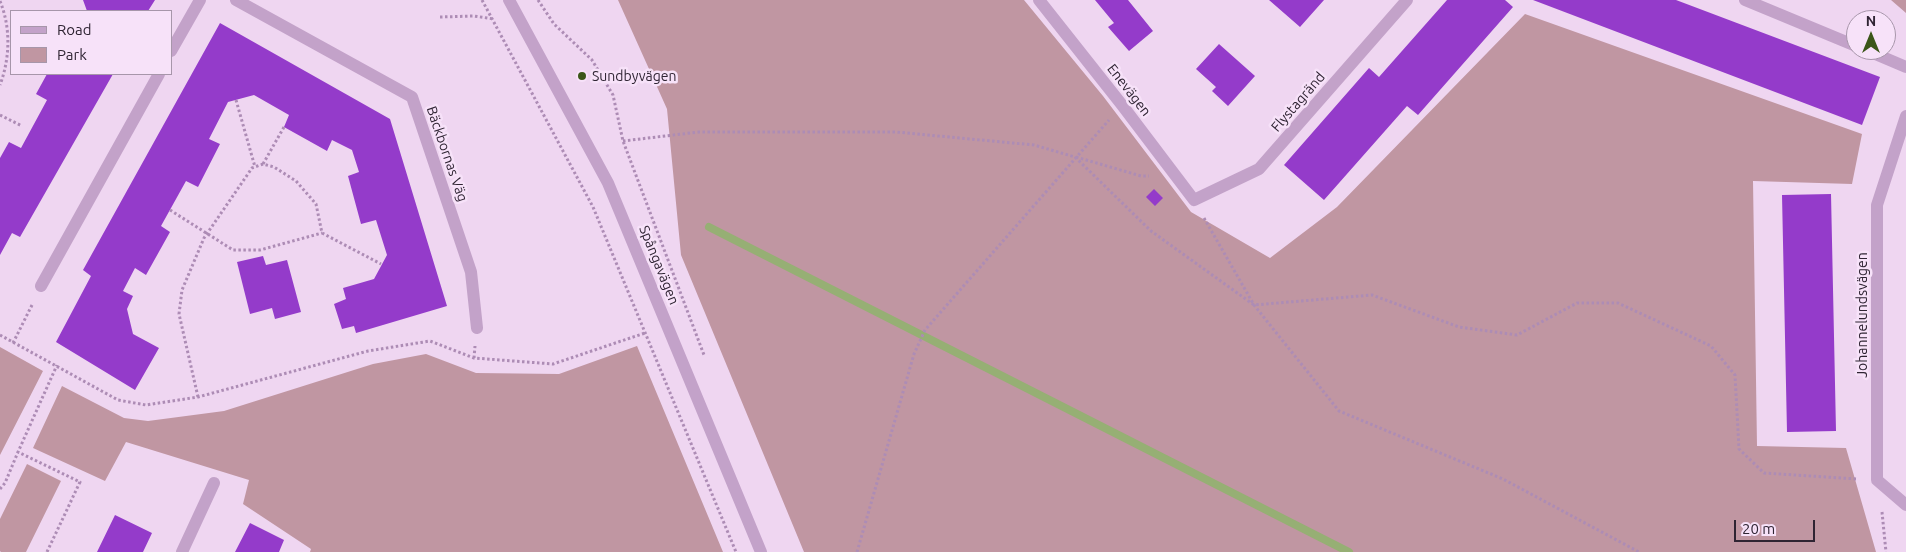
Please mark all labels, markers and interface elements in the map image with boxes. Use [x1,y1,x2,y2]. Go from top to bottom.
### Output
legend [10,10,172,75]
north arrow [1846,10,1896,60]
text: N [1866,13,1876,29]
text: Road [57,21,92,38]
text: Park [57,46,87,63]
street label: Enevägen [1103,61,1155,119]
place label: Sundbyvägen [592,68,676,84]
street label: Flystagränd [1268,69,1328,135]
marker: Sundbyvägen [576,70,588,82]
street label: Bäckbornas Väg [423,104,471,204]
street label: Spångavägen [636,223,682,307]
street label: Johannelundsvägen [1854,252,1870,378]
scale bar [1736,510,1817,542]
text: 20 m [1742,520,1775,537]

